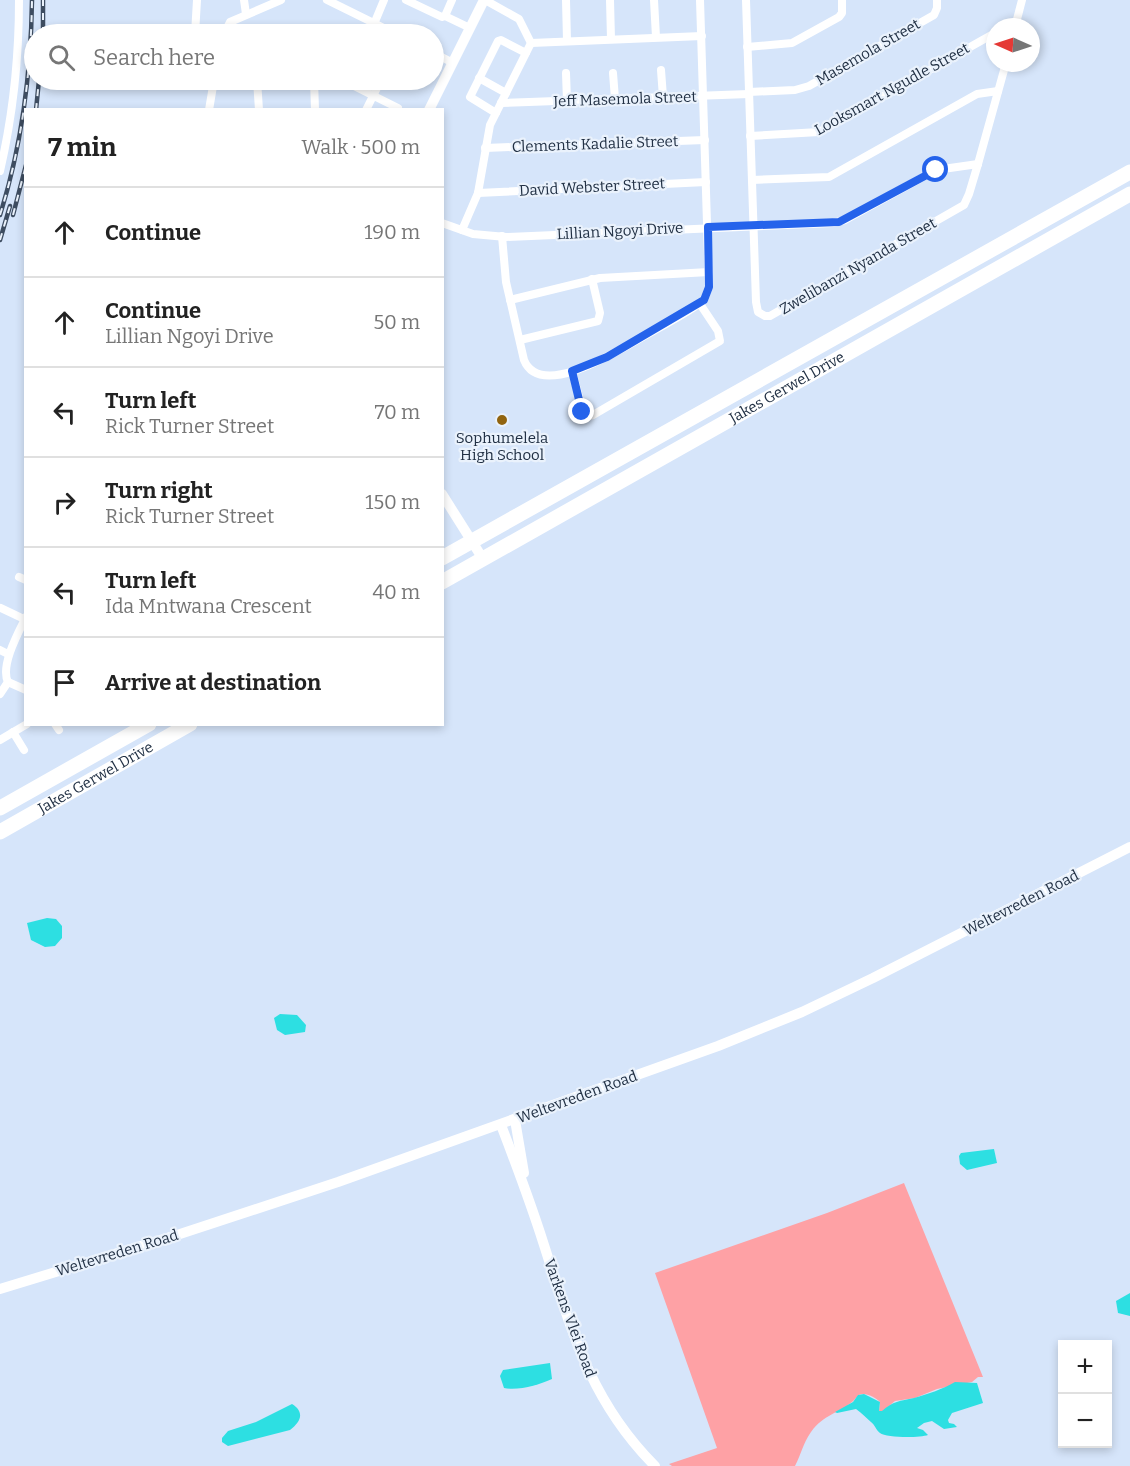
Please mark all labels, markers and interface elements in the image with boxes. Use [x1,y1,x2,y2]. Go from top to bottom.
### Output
street label: Masemola Street [813,15,924,89]
north arrow [986,18,1040,72]
search box [24,24,444,90]
street label: Looksmart Ngudle Street [811,39,973,139]
icon: search [45,41,78,74]
text: Search here [93,44,215,71]
street label: Jeff Masemola Street [552,87,698,111]
text: 7 min [48,132,116,163]
street label: Clements Kadalie Street [511,132,679,156]
text: Walk · 500 m [302,135,420,159]
route start [922,156,948,182]
street label: David Webster Street [519,174,666,200]
street label: Zwelibanzi Nyanda Street [777,214,940,318]
icon: ahead [48,216,81,249]
text: Continue [105,219,201,246]
street label: Lillian Ngoyi Drive [556,219,684,243]
text: 190 m [364,220,420,244]
text: Continue [105,297,201,324]
icon: ahead [48,306,81,339]
text: 50 m [373,310,420,334]
text: Lillian Ngoyi Drive [105,324,274,348]
street label: Jakes Gerwel Drive [725,348,848,428]
text: Turn left [105,387,197,414]
icon: left [48,396,81,429]
route end [568,398,594,424]
text: 70 m [374,400,420,424]
marker: Sophumelela High School [495,413,509,427]
text: Rick Turner Street [105,414,274,438]
place label: Sophumelela High School [456,429,548,464]
text: Turn right [105,477,213,504]
icon: right [48,486,81,519]
text: 150 m [365,490,420,514]
text: Rick Turner Street [105,504,274,528]
text: Turn left [105,567,197,594]
icon: left [48,576,81,609]
text: 40 m [372,580,420,604]
text: Ida Mntwana Crescent [105,594,312,618]
icon: arrive [48,666,81,699]
text: Arrive at destination [105,669,321,696]
street label: Jakes Gerwel Drive [34,738,156,818]
street label: Weltevreden Road [960,866,1082,940]
street label: Weltevreden Road [514,1067,640,1127]
street label: Weltevreden Road [54,1226,180,1280]
street label: Varkens Vlei Road [540,1256,600,1380]
map controls [1058,1340,1112,1448]
button: + [1058,1340,1112,1394]
button: − [1058,1394,1112,1448]

